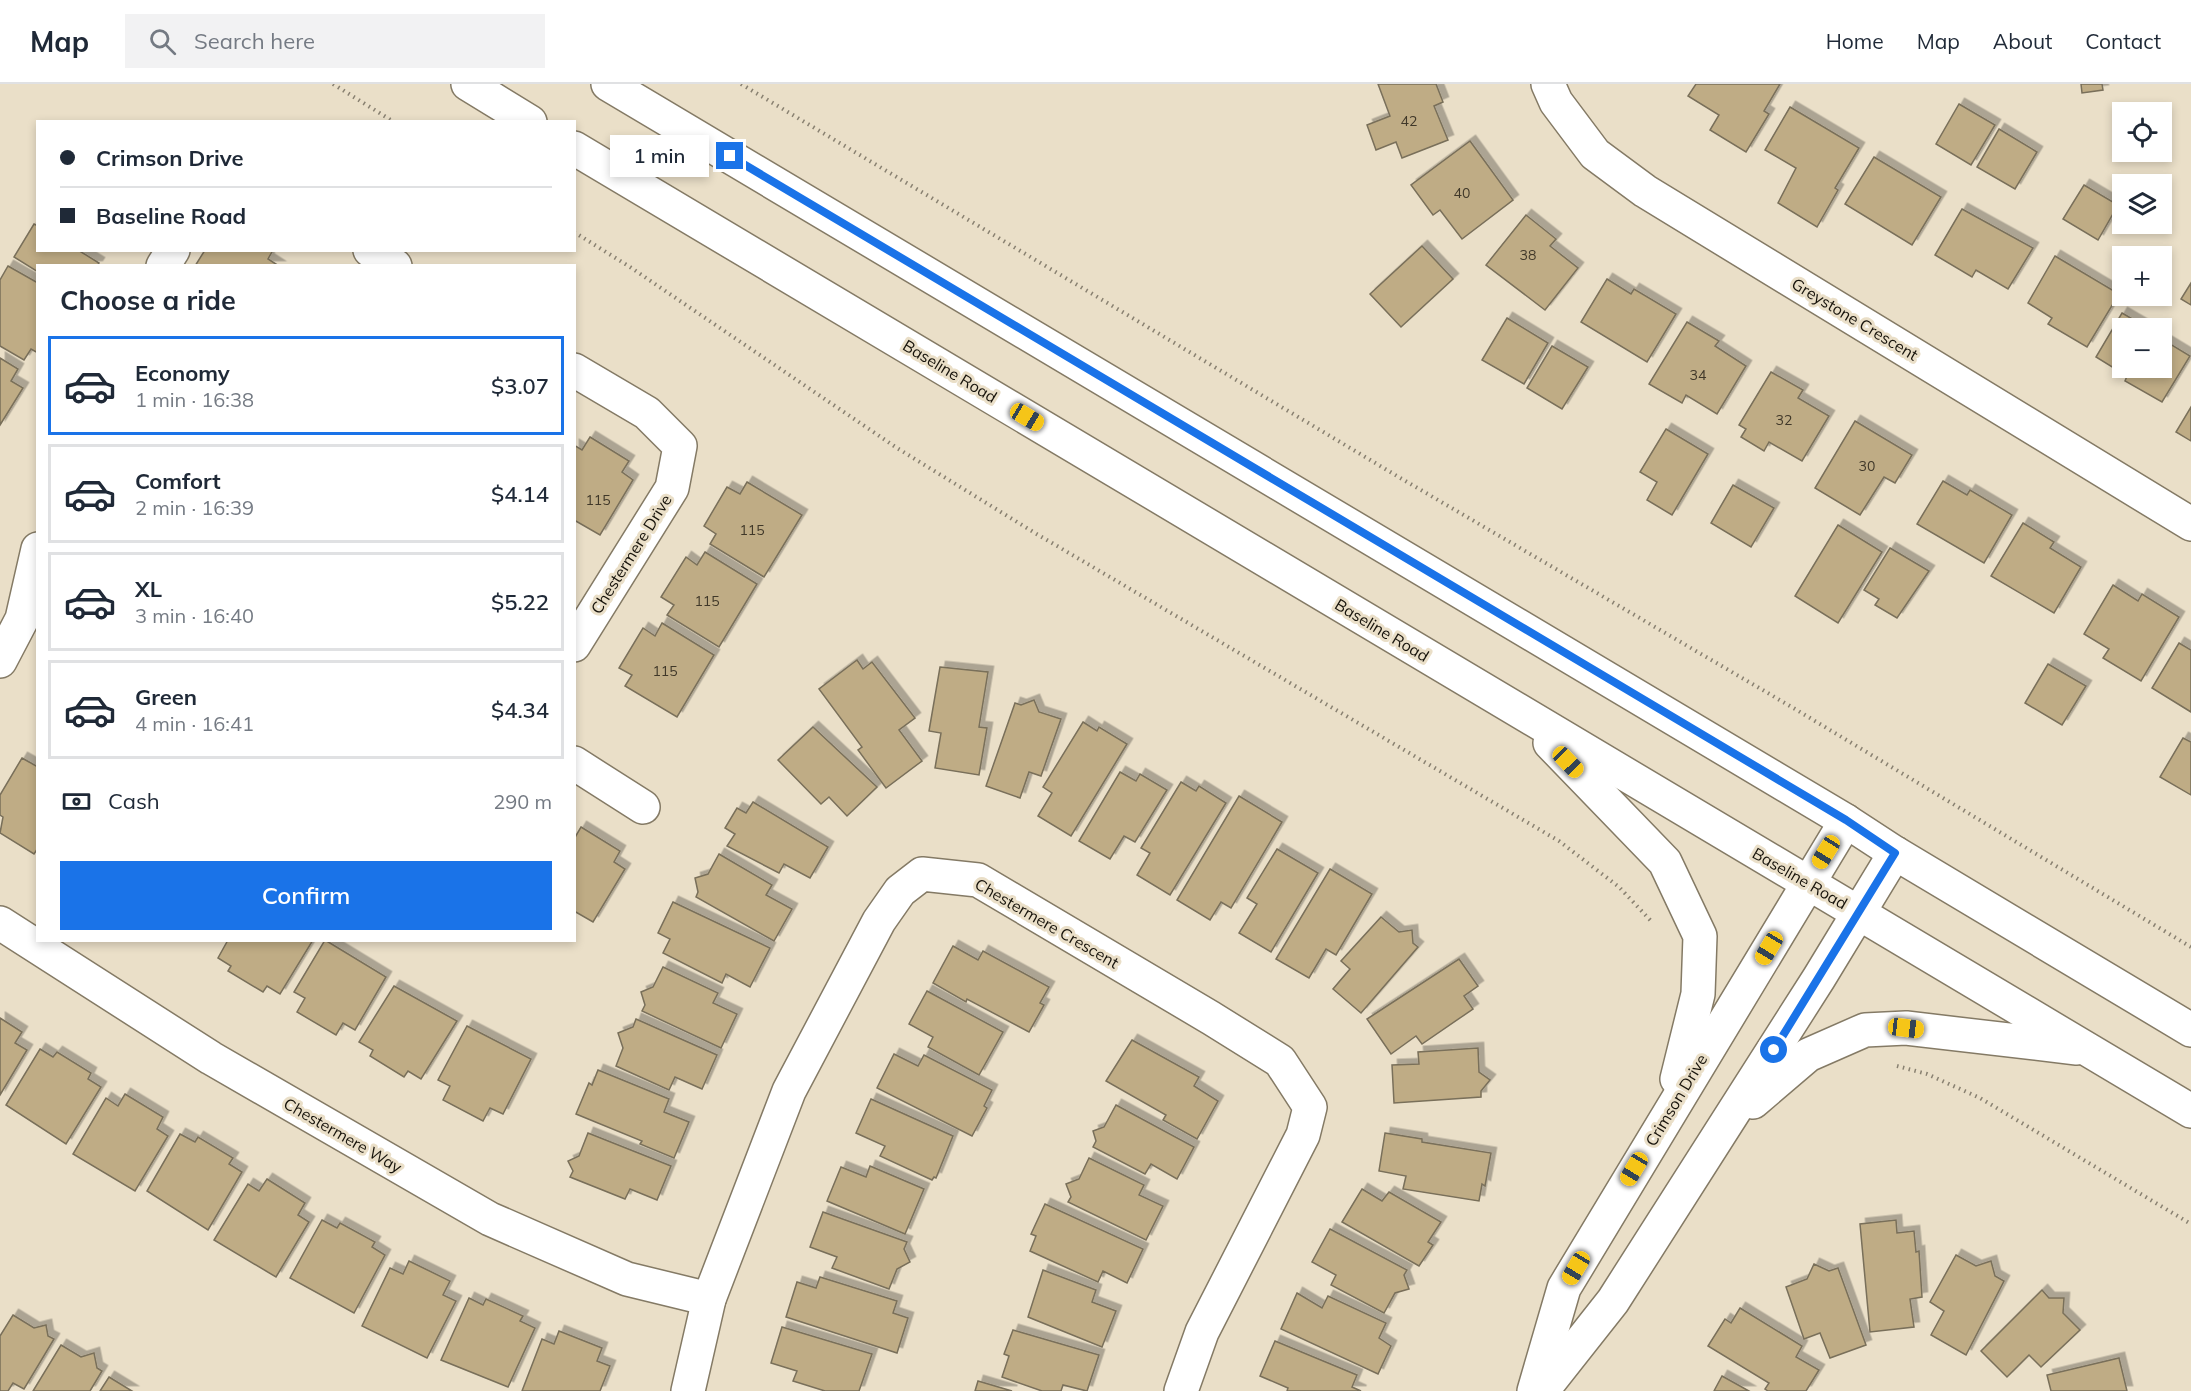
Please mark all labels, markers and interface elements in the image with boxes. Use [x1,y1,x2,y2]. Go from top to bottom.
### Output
search box [125,14,545,68]
text: Map [30,24,89,59]
icon: search [146,25,179,58]
text: Search here [194,27,315,55]
text: Home [1826,28,1884,54]
text: Map [1917,28,1960,54]
text: About [1993,28,2052,54]
text: Contact [2085,28,2161,54]
map controls [2112,102,2172,378]
button: locate [2112,102,2172,162]
house number: 42 [1401,112,1417,130]
callout: 1 min [610,135,709,177]
route end [716,142,743,169]
text: 1 min [634,143,685,168]
text: Crimson Drive [96,144,244,172]
button: layers [2112,174,2172,234]
house number: 40 [1454,184,1470,202]
text: Baseline Road [96,202,246,230]
house number: 38 [1520,246,1536,264]
button: + [2112,246,2172,306]
street label: Greystone Crescent [1788,273,1922,365]
text: Choose a ride [60,283,236,317]
button: − [2112,318,2172,378]
street label: Baseline Road [899,335,1001,407]
icon: car [63,359,117,413]
text: Economy [135,359,230,387]
house number: 34 [1690,366,1707,384]
text: $3.07 [491,372,549,400]
text: 1 min · 16:38 [135,387,254,412]
car [1007,400,1047,434]
house number: 32 [1776,411,1792,429]
house number: 30 [1859,457,1875,475]
icon: car [63,467,117,521]
text: Comfort [135,467,221,495]
text: $4.14 [491,480,549,508]
house number: 115 [585,491,611,509]
street label: Chestermere Drive [586,491,676,617]
text: 2 min · 16:39 [135,495,254,520]
house number: 115 [739,521,765,539]
icon: car [63,575,117,629]
text: XL [135,575,162,603]
text: $5.22 [491,588,549,616]
house number: 115 [694,592,720,610]
street label: Baseline Road [1331,594,1433,666]
text: 3 min · 16:40 [135,603,254,628]
house number: 115 [652,662,678,680]
icon: car [63,683,117,737]
text: Green [135,683,197,711]
text: $4.34 [491,696,549,724]
text: 4 min · 16:41 [135,711,254,736]
car [1549,743,1587,781]
icon: cash [60,785,93,818]
text: Cash [108,787,160,815]
text: 290 m [493,789,552,814]
car [1809,832,1843,872]
street label: Baseline Road [1749,843,1851,913]
button: Confirm [60,861,552,930]
street label: Chestermere Crescent [971,874,1123,973]
car [1752,928,1786,968]
car [1887,1017,1925,1039]
route start [1760,1036,1787,1063]
street label: Crimson Drive [1641,1050,1711,1150]
street label: Chestermere Way [280,1093,406,1177]
car [1617,1149,1651,1189]
car [1559,1248,1593,1288]

